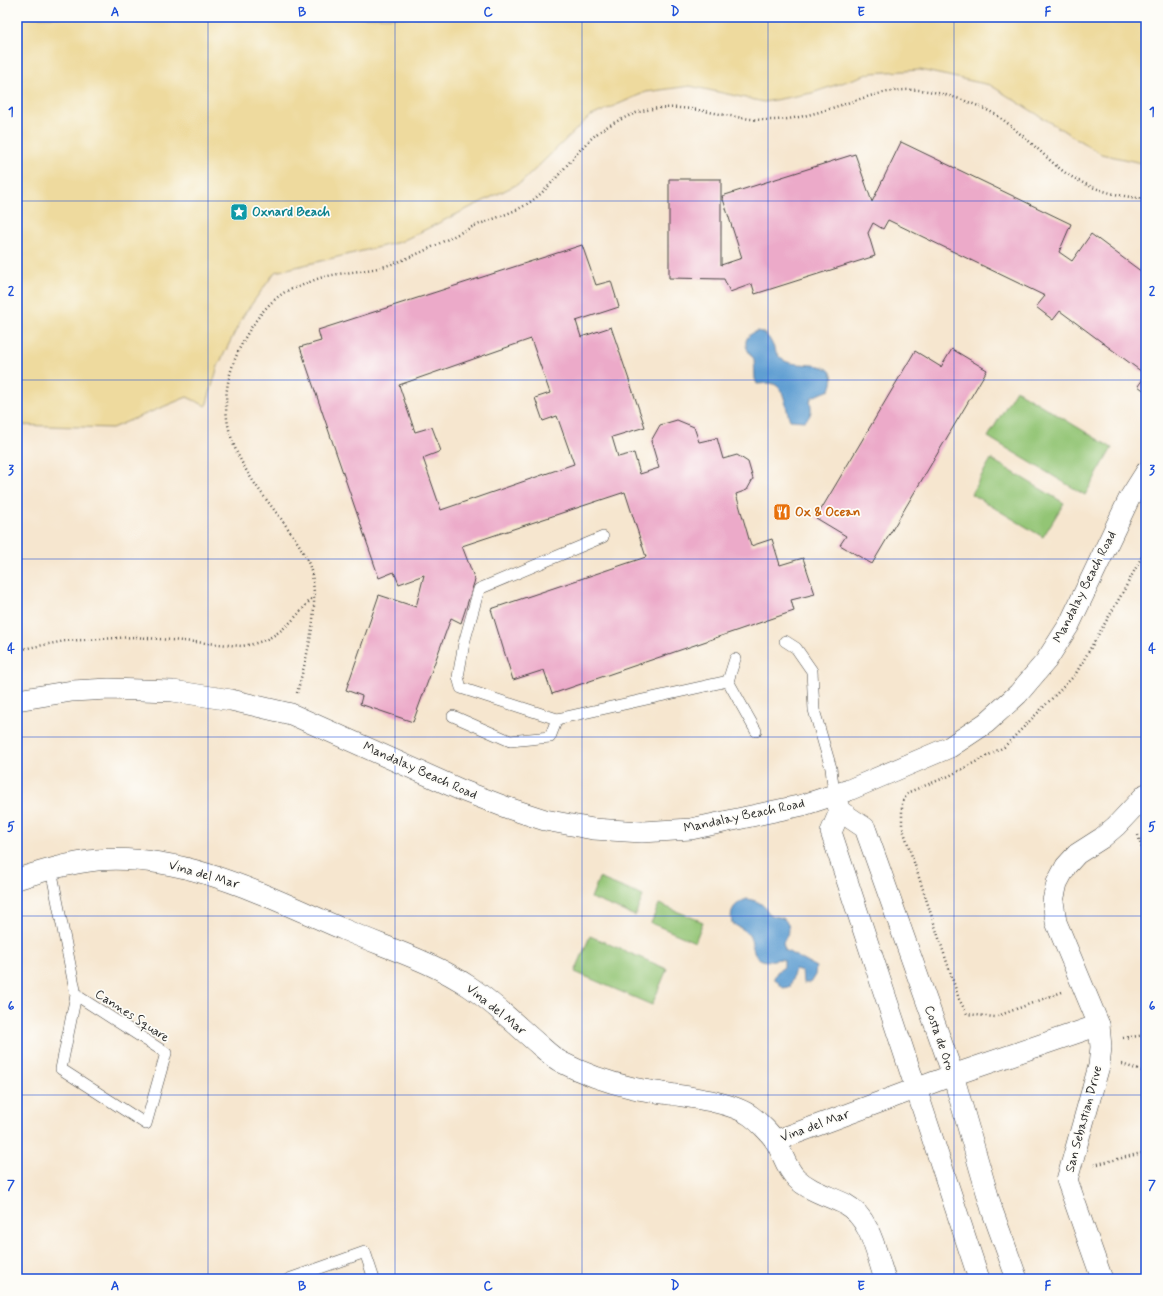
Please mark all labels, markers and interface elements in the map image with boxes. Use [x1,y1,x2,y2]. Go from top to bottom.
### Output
text: A [111,4,119,21]
text: B [298,4,307,21]
text: C [483,4,493,21]
text: D [671,4,680,21]
text: E [857,4,865,21]
text: F [1045,4,1052,21]
text: 1 [8,104,14,121]
text: 1 [1149,104,1155,121]
place icon: Oxnard Beach [229,202,249,222]
place label: Oxnard Beach [252,204,330,221]
text: 2 [8,283,15,300]
text: 2 [1149,283,1156,300]
text: 3 [8,462,14,479]
text: 3 [1149,462,1155,479]
restaurant icon: Ox & Ocean [772,502,792,522]
place label: Ox & Ocean [795,504,860,521]
street label: Mandalay Beach Road [1049,528,1121,646]
text: 4 [7,641,15,658]
text: 4 [1148,641,1156,658]
street label: Mandalay Beach Road [360,738,480,804]
street label: Mandalay Beach Road [682,795,806,837]
text: 5 [7,819,15,836]
text: 5 [1148,819,1156,836]
street label: Vina del Mar [167,857,242,893]
street label: Vina del Mar [462,981,530,1040]
street label: Cannes Square [91,986,173,1046]
text: 6 [8,998,15,1015]
text: 6 [1149,998,1156,1015]
street label: Costa de Oro [920,1003,958,1073]
street label: San Sebastian Drive [1062,1064,1106,1174]
street label: Vina del Mar [778,1105,853,1146]
text: 7 [7,1177,15,1194]
text: 7 [1148,1177,1156,1194]
text: A [111,1278,119,1295]
text: B [298,1278,307,1295]
text: C [483,1278,493,1295]
text: D [671,1278,680,1295]
text: E [857,1278,865,1295]
text: F [1045,1278,1052,1295]

